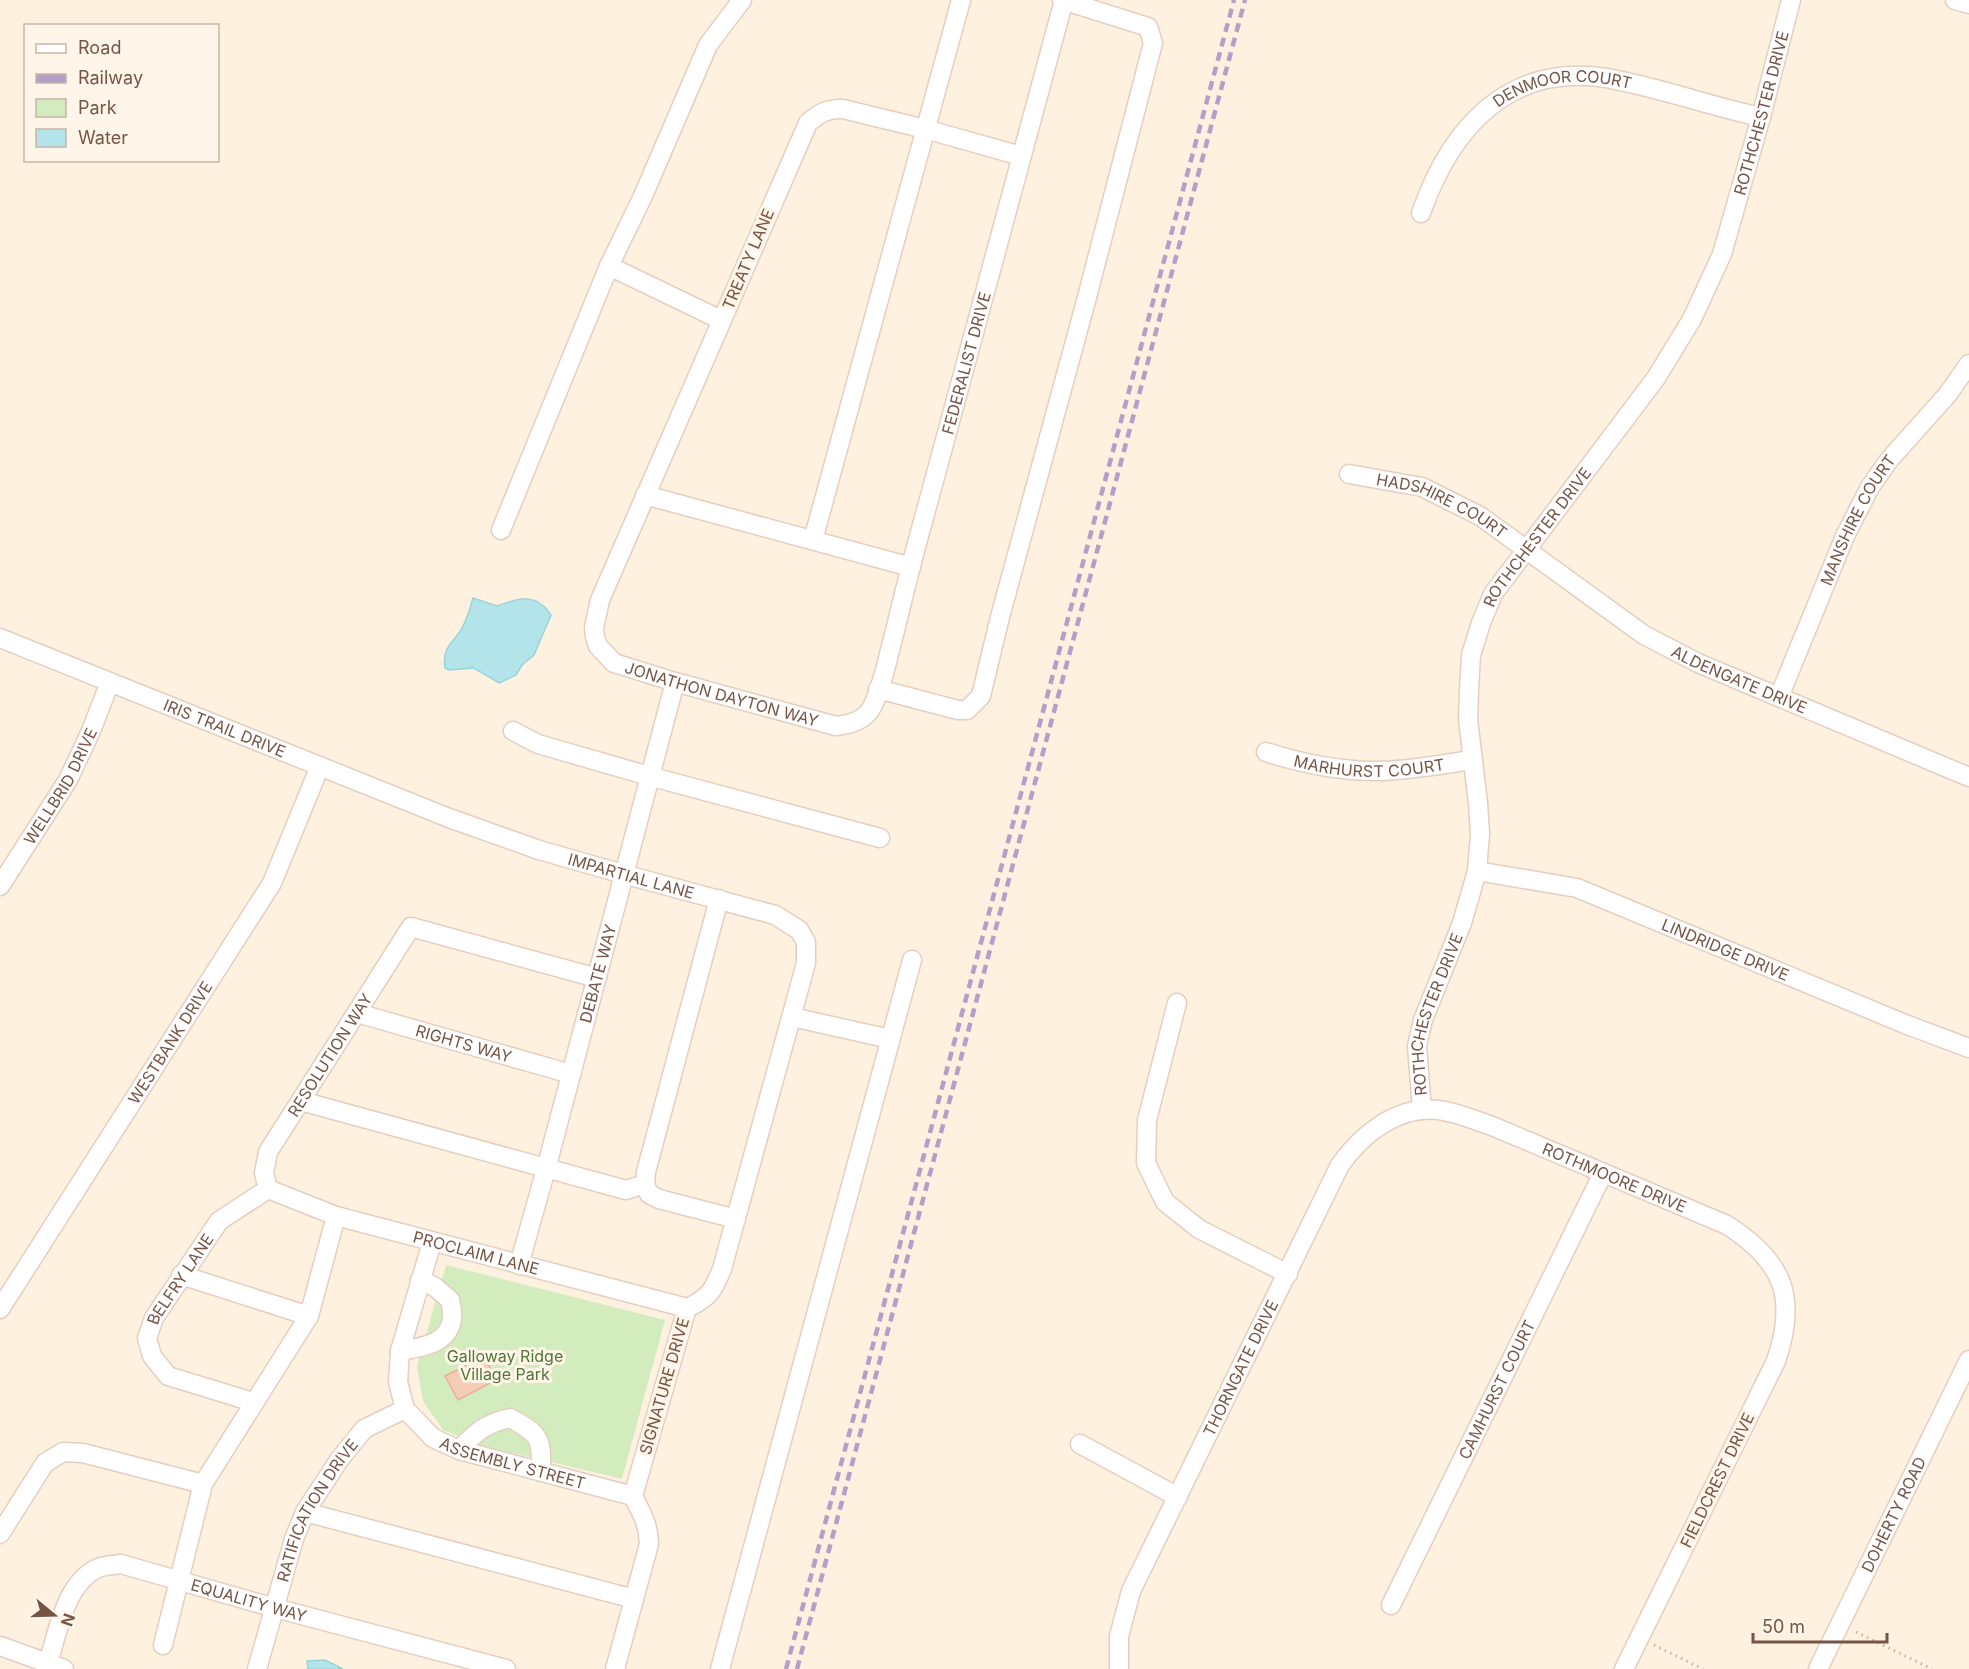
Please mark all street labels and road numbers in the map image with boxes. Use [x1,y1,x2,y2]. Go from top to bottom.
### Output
street label: ROTHCHESTER DRIVE [1729,29,1793,197]
street label: DENMOOR COURT [1489,66,1634,111]
street label: TREATY LANE [718,206,778,312]
street label: FEDERALIST DRIVE [937,289,995,436]
street label: MANSHIRE COURT [1816,451,1900,588]
street label: ROTHCHESTER DRIVE [1479,463,1595,610]
street label: HADSHIRE COURT [1375,469,1511,542]
street label: ALDENGATE DRIVE [1668,641,1810,718]
street label: JONATHON DAYTON WAY [622,657,821,731]
street label: IRIS TRAIL DRIVE [161,695,289,762]
street label: WELLBRID DRIVE [19,724,101,848]
street label: MARHURST COURT [1292,751,1446,781]
street label: IMPARTIAL LANE [566,849,697,903]
street label: LINDRIDGE DRIVE [1659,914,1792,985]
street label: DEBATE WAY [575,922,620,1025]
street label: ROTHCHESTER DRIVE [1406,930,1467,1096]
street label: WESTBANK DRIVE [124,978,217,1108]
street label: RESOLUTION WAY [283,989,376,1120]
street label: RIGHTS WAY [413,1020,514,1067]
street label: ROTHMOORE DRIVE [1539,1138,1689,1217]
street label: PROCLAIM LANE [411,1227,541,1279]
street label: BELFRY LANE [143,1230,218,1327]
street label: THORNGATE DRIVE [1199,1297,1282,1439]
street label: SIGNATURE DRIVE [635,1315,693,1457]
street label: CAMHURST COURT [1454,1317,1539,1462]
street label: FIELDCREST DRIVE [1676,1409,1758,1551]
street label: ASSEMBLY STREET [436,1432,588,1493]
street label: RATIFICATION DRIVE [272,1435,362,1584]
street label: DOHERTY ROAD [1857,1453,1930,1576]
street label: EQUALITY WAY [189,1574,309,1626]

